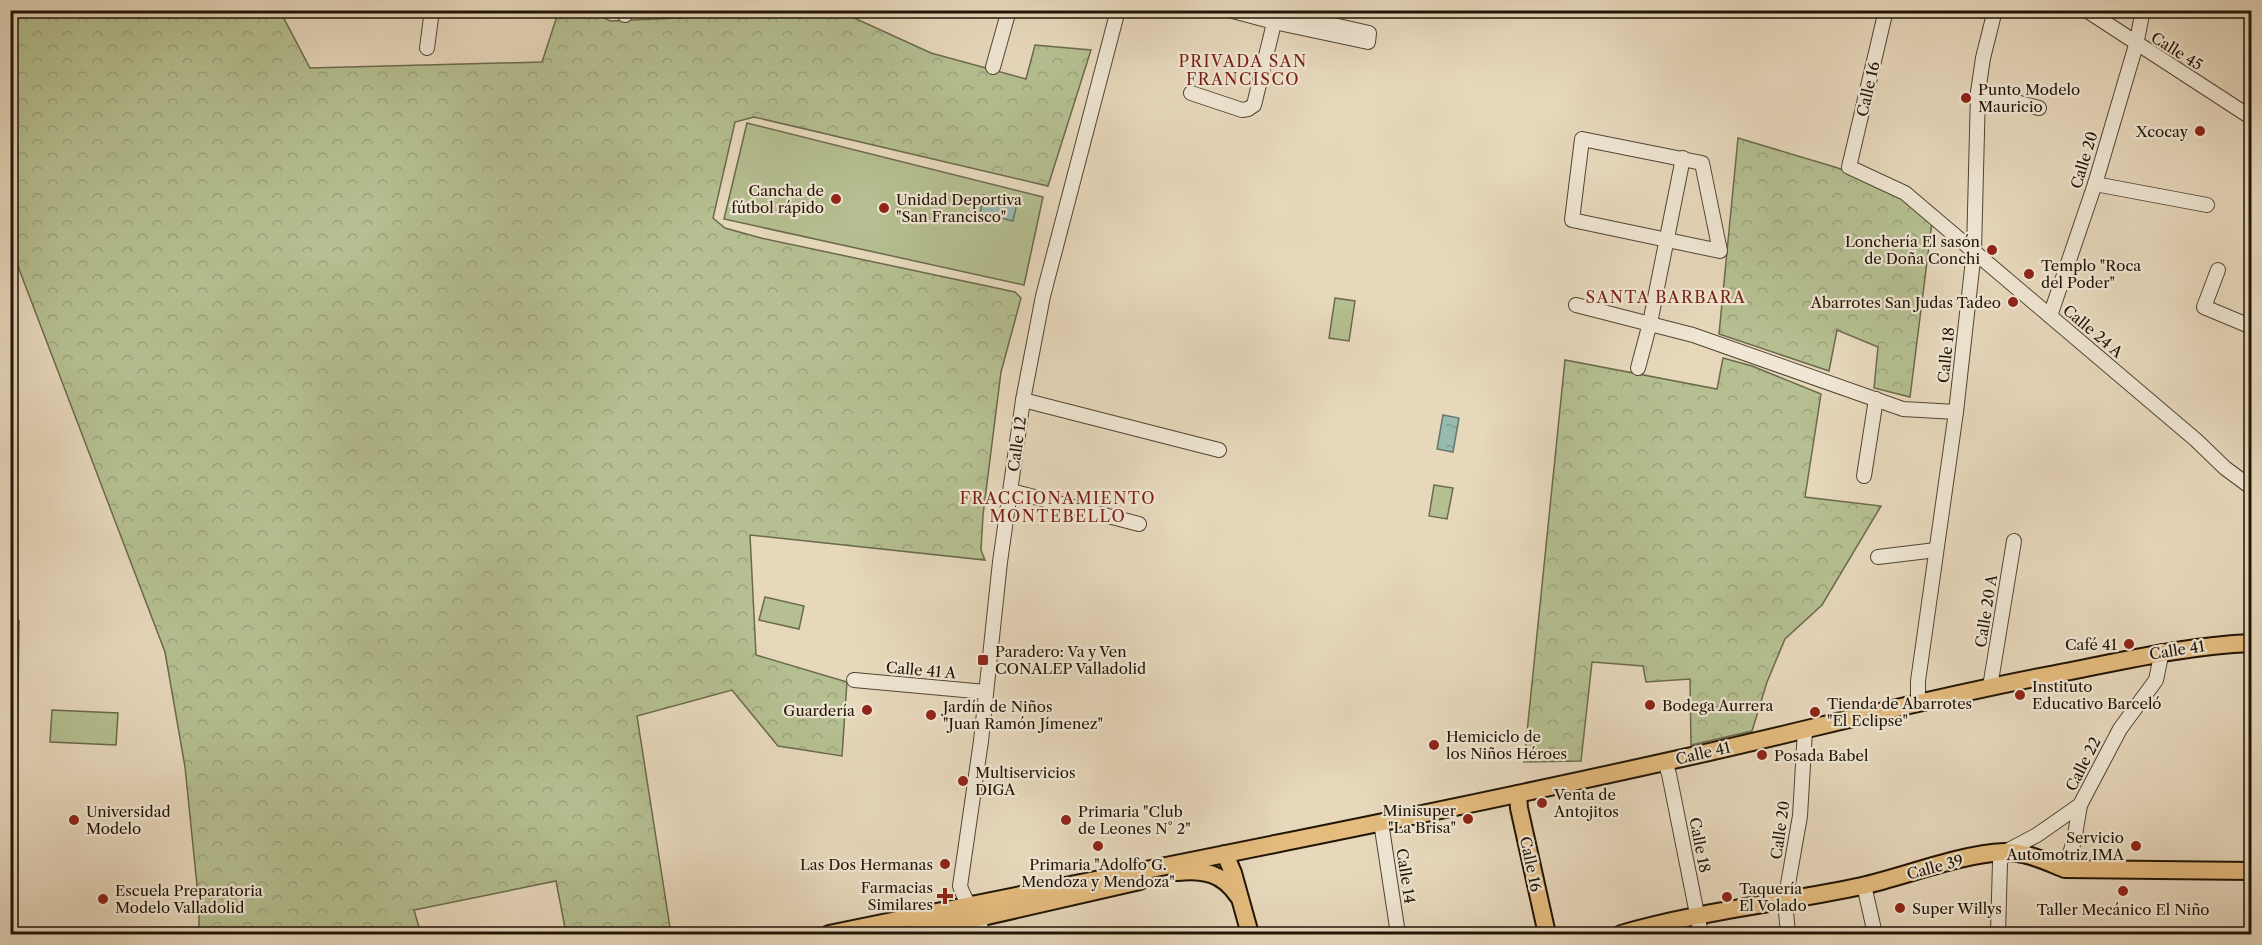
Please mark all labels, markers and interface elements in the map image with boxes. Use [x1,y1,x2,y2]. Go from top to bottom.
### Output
street label: Calle 45 [2148,28,2206,74]
district label: PRIVADA SAN FRANCISCO [1178,51,1308,89]
street label: Calle 16 [1852,59,1884,118]
place label: Punto Modelo Mauricio [1978,80,2080,116]
marker: Punto Modelo Mauricio [1959,91,1973,105]
place label: Xcocay [2135,122,2189,141]
marker: Xcocay [2193,124,2207,138]
street label: Calle 20 [2066,129,2102,191]
place label: Cancha de fútbol rápido [731,181,824,217]
place label: Unidad Deportiva "San Francisco" [896,190,1022,226]
marker: Cancha de fútbol rápido [829,192,843,206]
marker: Unidad Deportiva "San Francisco" [877,201,891,215]
place label: Lonchería El sasón de Doña Conchi [1845,232,1981,268]
marker: Lonchería El sasón de Doña Conchi [1985,243,1999,257]
place label: Templo "Roca del Poder" [2041,256,2141,292]
marker: Templo "Roca del Poder" [2022,267,2036,281]
district label: SANTA BARBARA [1586,287,1746,307]
place label: Abarrotes San Judas Tadeo [1810,293,2001,312]
marker: Abarrotes San Judas Tadeo [2006,295,2020,309]
street label: Calle 24 A [2059,300,2128,362]
street label: Calle 18 [1934,326,1958,384]
street label: Calle 12 [1004,415,1030,473]
district label: FRACCIONAMIENTO MONTEBELLO [960,488,1156,526]
street label: Calle 20 A [1971,572,2001,649]
place label: Café 41 [2065,635,2118,654]
street label: Calle 41 [2148,636,2207,664]
marker: Café 41 [2122,637,2136,651]
place label: Paradero: Va y Ven CONALEP Valladolid [995,642,1146,678]
marker: Paradero: Va y Ven CONALEP Valladolid [976,653,990,667]
street label: Calle 41 A [885,657,958,683]
place label: Instituto Educativo Barceló [2032,677,2162,713]
marker: Instituto Educativo Barceló [2013,688,2027,702]
place label: Tienda de Abarrotes "El Eclipse" [1827,694,1972,730]
place label: Bodega Aurrera [1662,696,1773,715]
place label: Jardín de Niños "Juan Ramón Jímenez" [941,697,1103,733]
marker: Bodega Aurrera [1643,698,1657,712]
place label: Guardería [783,701,855,720]
marker: Guardería [860,703,874,717]
marker: Tienda de Abarrotes "El Eclipse" [1808,705,1822,719]
marker: Jardín de Niños "Juan Ramón Jímenez" [924,708,938,722]
place label: Hemiciclo de los Niños Héroes [1446,727,1567,763]
street label: Calle 22 [2061,734,2105,794]
street label: Calle 41 [1674,737,1733,769]
marker: Hemiciclo de los Niños Héroes [1427,738,1441,752]
place label: Posada Babel [1774,746,1869,765]
marker: Posada Babel [1755,748,1769,762]
place label: Multiservicios DIGA [975,763,1076,799]
marker: Multiservicios DIGA [956,774,970,788]
place label: Venta de Antojitos [1553,785,1619,821]
marker: Venta de Antojitos [1535,796,1549,810]
street label: Calle 20 [1766,800,1794,860]
place label: Minisuper "La Brisa" [1383,801,1457,837]
place label: Universidad Modelo [86,802,171,838]
place label: Primaria "Club de Leones N° 2" [1078,802,1191,838]
marker: Minisuper "La Brisa" [1461,812,1475,826]
marker: Universidad Modelo [67,813,81,827]
marker: Primaria "Club de Leones N° 2" [1059,813,1073,827]
street label: Calle 18 [1685,816,1715,874]
place label: Servicio Automotriz IMA [2005,828,2125,864]
street label: Calle 16 [1516,835,1546,894]
marker: Primaria "Adolfo G. Mendoza y Mendoza" [1091,839,1105,853]
marker: Servicio Automotriz IMA [2129,839,2143,853]
street label: Calle 14 [1392,847,1420,905]
street label: Calle 39 [1905,850,1965,884]
place label: Las Dos Hermanas [800,855,933,874]
place label: Primaria "Adolfo G. Mendoza y Mendoza" [1021,855,1175,891]
marker: Las Dos Hermanas [938,857,952,871]
place label: Farmacias Similares [861,878,933,914]
place label: Taquería El Volado [1739,879,1807,915]
place label: Escuela Preparatoria Modelo Valladolid [115,881,263,917]
marker: Taller Mecánico El Niño [2116,884,2130,898]
marker: Farmacias Similares [938,889,952,903]
marker: Taquería El Volado [1720,890,1734,904]
marker: Escuela Preparatoria Modelo Valladolid [96,892,110,906]
place label: Super Willys [1912,899,2002,918]
place label: Taller Mecánico El Niño [2036,900,2210,919]
marker: Super Willys [1893,901,1907,915]

